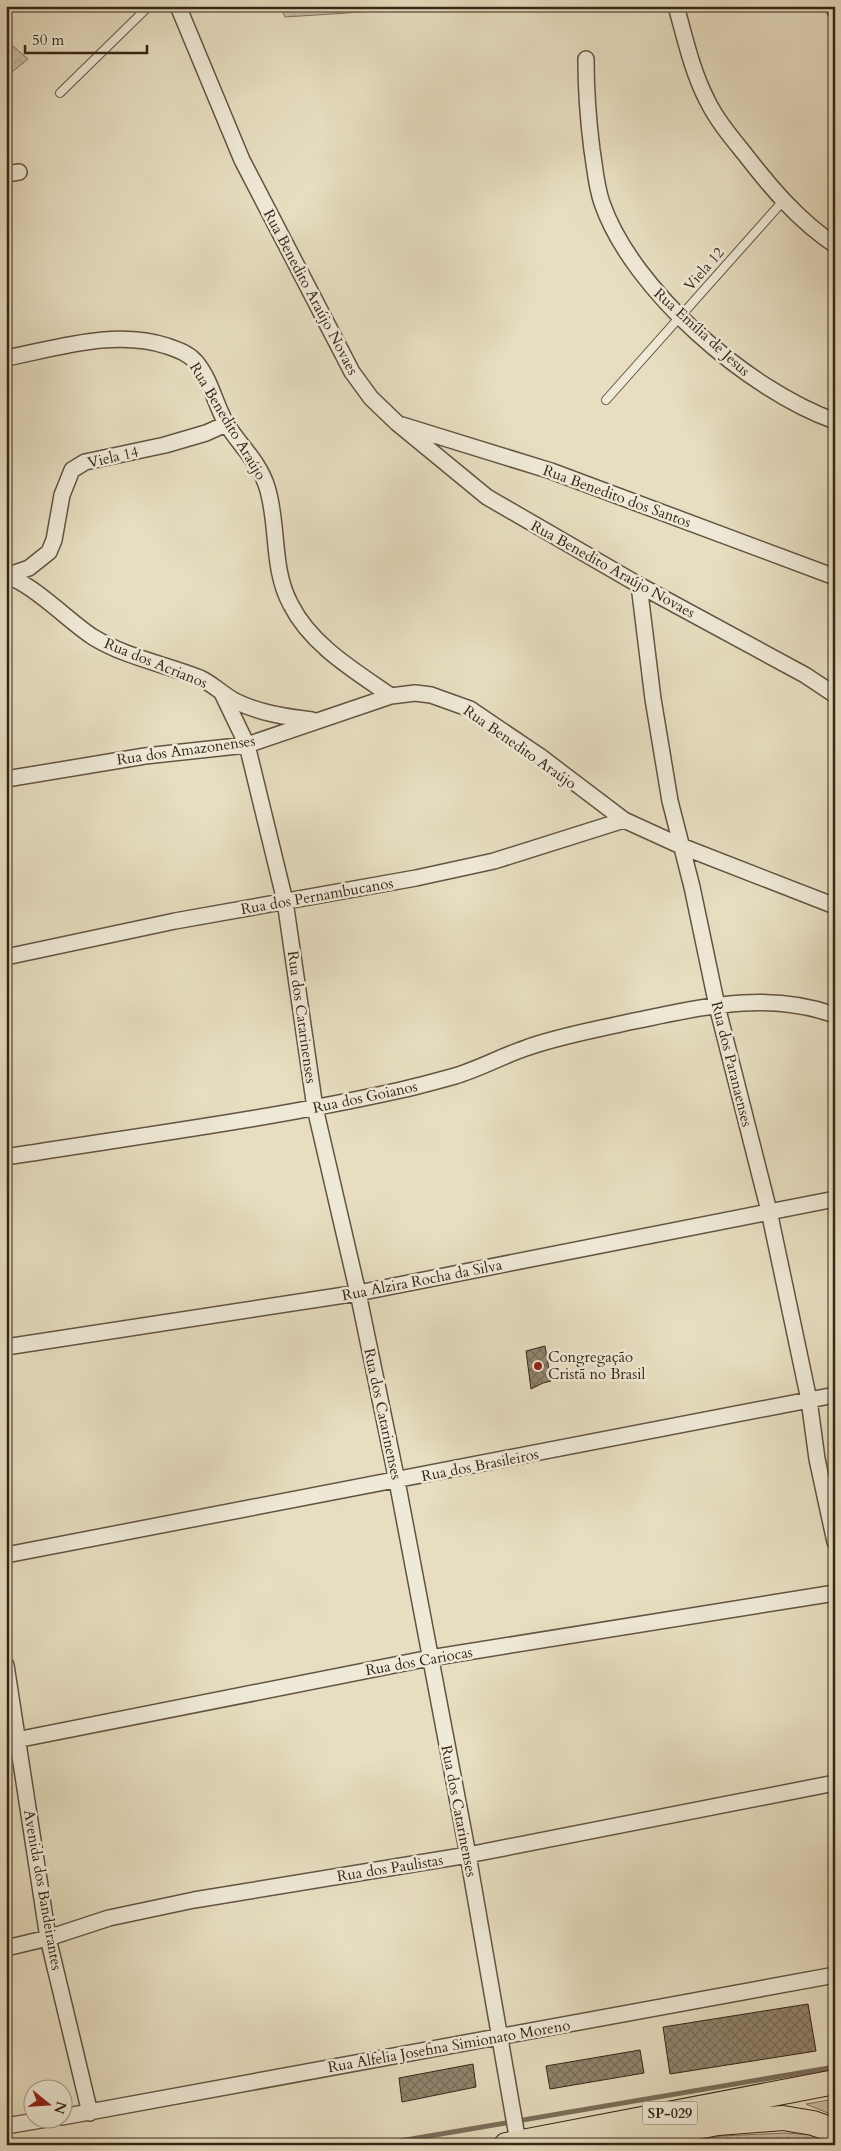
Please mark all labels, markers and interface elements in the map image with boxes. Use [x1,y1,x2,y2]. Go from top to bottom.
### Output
scale bar [25,22,148,54]
text: 50 m [32,30,64,50]
street label: Rua Benedito Araújo Novaes [259,206,363,378]
street label: Viela 12 [679,243,729,295]
street label: Rua Emília de Jesus [650,283,754,381]
street label: Rua Benedito Araújo [185,359,271,483]
street label: Viela 14 [86,441,141,473]
street label: Rua Benedito dos Santos [540,460,694,532]
street label: Rua Benedito Araújo Novaes [527,516,699,622]
street label: Rua dos Acrianos [101,633,211,693]
street label: Rua Benedito Araújo [459,700,581,794]
street label: Rua dos Amazonenses [115,730,257,770]
street label: Rua dos Pernambucanos [239,873,395,919]
street label: Rua dos Catarinenses [283,949,321,1085]
street label: Rua dos Paranaenses [707,999,757,1129]
street label: Rua dos Goianos [311,1076,419,1118]
street label: Rua Alzira Rocha da Silva [340,1255,504,1305]
street label: Rua dos Catarinenses [359,1346,407,1482]
place label: Congregação Cristã no Brasil [548,1347,646,1384]
marker: Congregação Cristã no Brasil [532,1360,544,1372]
street label: Rua dos Brasileiros [420,1444,540,1486]
street label: Rua dos Cariocas [364,1642,474,1680]
street label: Rua dos Catarinenses [436,1743,482,1879]
street label: Avenida dos Bandeirantes [19,1808,67,1972]
street label: Rua dos Paulistas [336,1850,444,1886]
street label: Rua Alfelia Josefina Simionato Moreno [326,2015,572,2077]
north arrow [22,2078,72,2128]
text: N [49,2099,71,2116]
road number: SP-029 [642,2102,698,2124]

